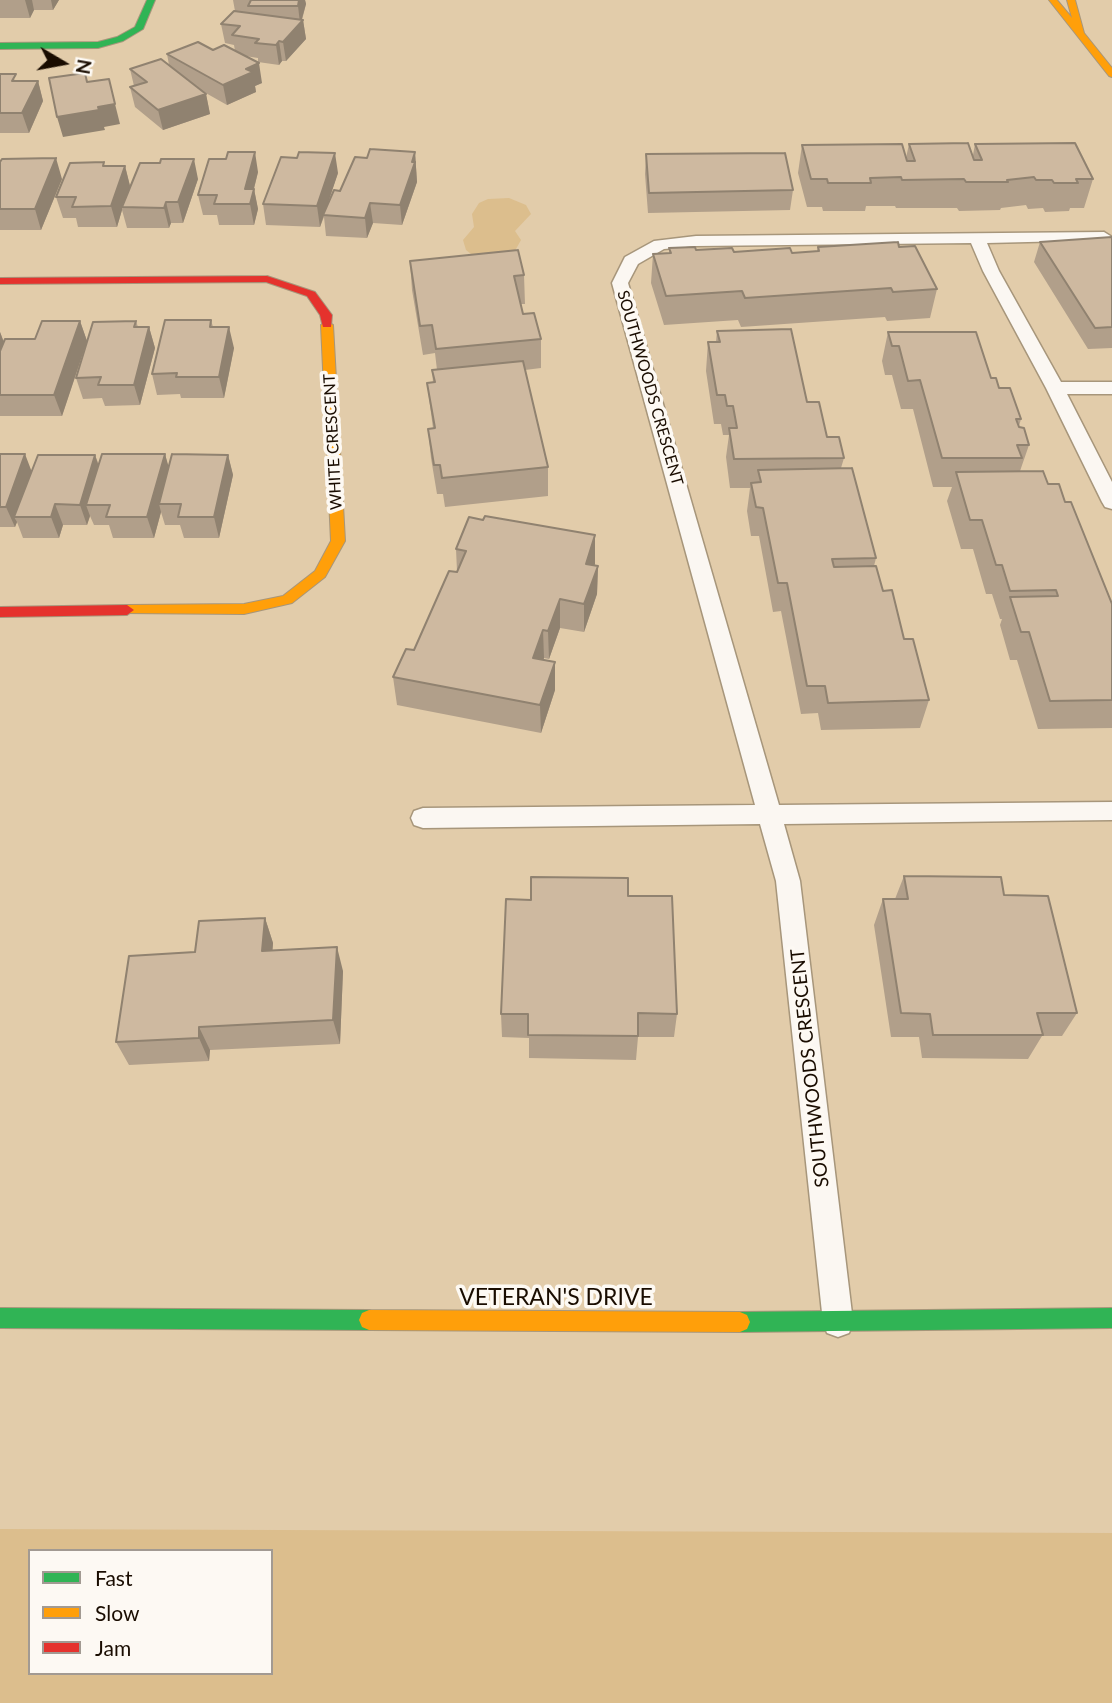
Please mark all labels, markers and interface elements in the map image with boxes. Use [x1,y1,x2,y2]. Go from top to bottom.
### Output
north arrow [28,28,98,98]
text: N [72,58,97,76]
street label: SOUTHWOODS CRESCENT [613,288,687,488]
street label: WHITE CRESCENT [320,373,346,511]
street label: SOUTHWOODS CRESCENT [786,947,834,1189]
street label: VETERAN'S DRIVE [459,1284,653,1312]
legend [28,1549,273,1675]
text: Fast [95,1565,132,1590]
text: Slow [95,1600,139,1625]
text: Jam [95,1635,131,1660]

